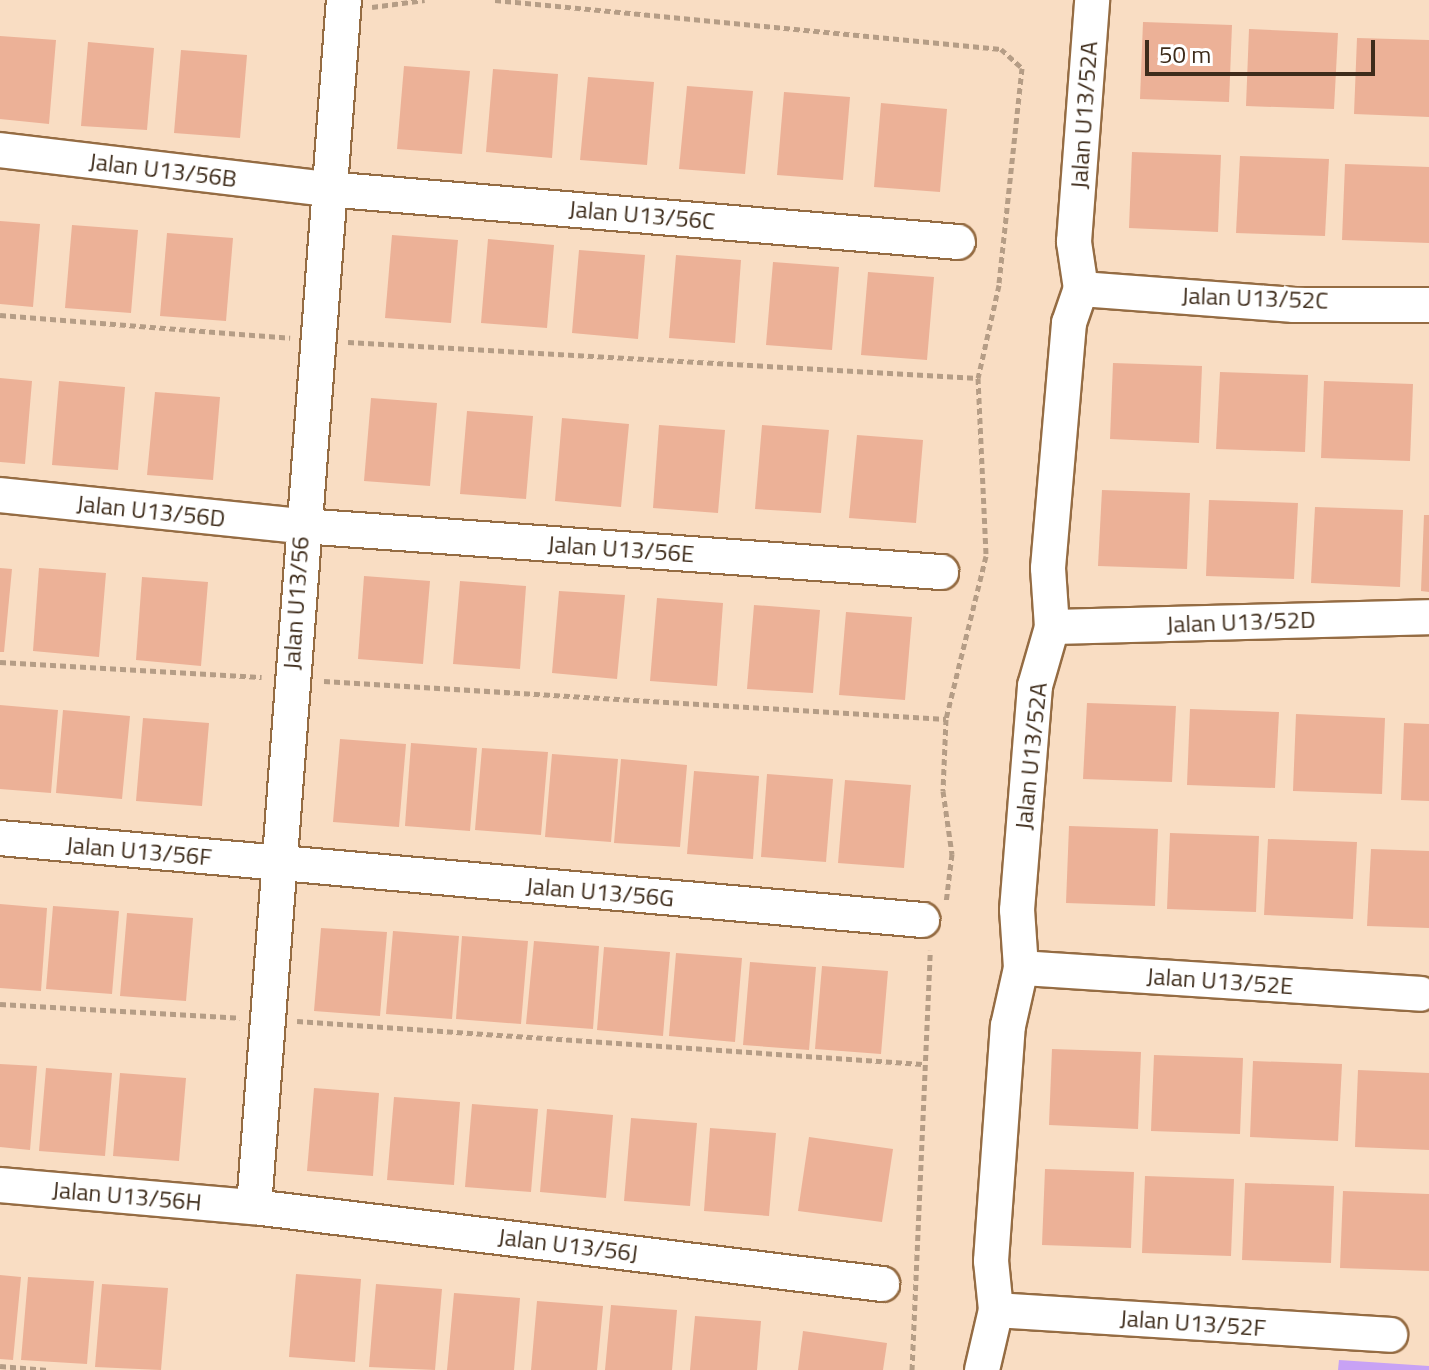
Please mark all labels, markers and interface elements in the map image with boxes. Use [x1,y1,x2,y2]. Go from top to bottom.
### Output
scale bar [1149,24,1379,74]
text: 50 m [1159,36,1211,72]
street label: Jalan U13/52A [1064,40,1104,190]
street label: Jalan U13/56B [88,147,238,193]
street label: Jalan U13/56C [568,194,716,236]
street label: Jalan U13/52C [1181,281,1329,315]
street label: Jalan U13/56D [75,489,227,533]
street label: Jalan U13/56E [547,530,695,568]
street label: Jalan U13/56 [277,535,315,671]
street label: Jalan U13/52D [1166,605,1316,639]
street label: Jalan U13/52A [1009,681,1053,831]
street label: Jalan U13/56F [65,830,213,872]
street label: Jalan U13/56G [525,871,675,913]
street label: Jalan U13/52E [1146,962,1294,1000]
street label: Jalan U13/56H [51,1175,203,1217]
street label: Jalan U13/56J [496,1222,640,1268]
street label: Jalan U13/52F [1119,1304,1267,1342]

